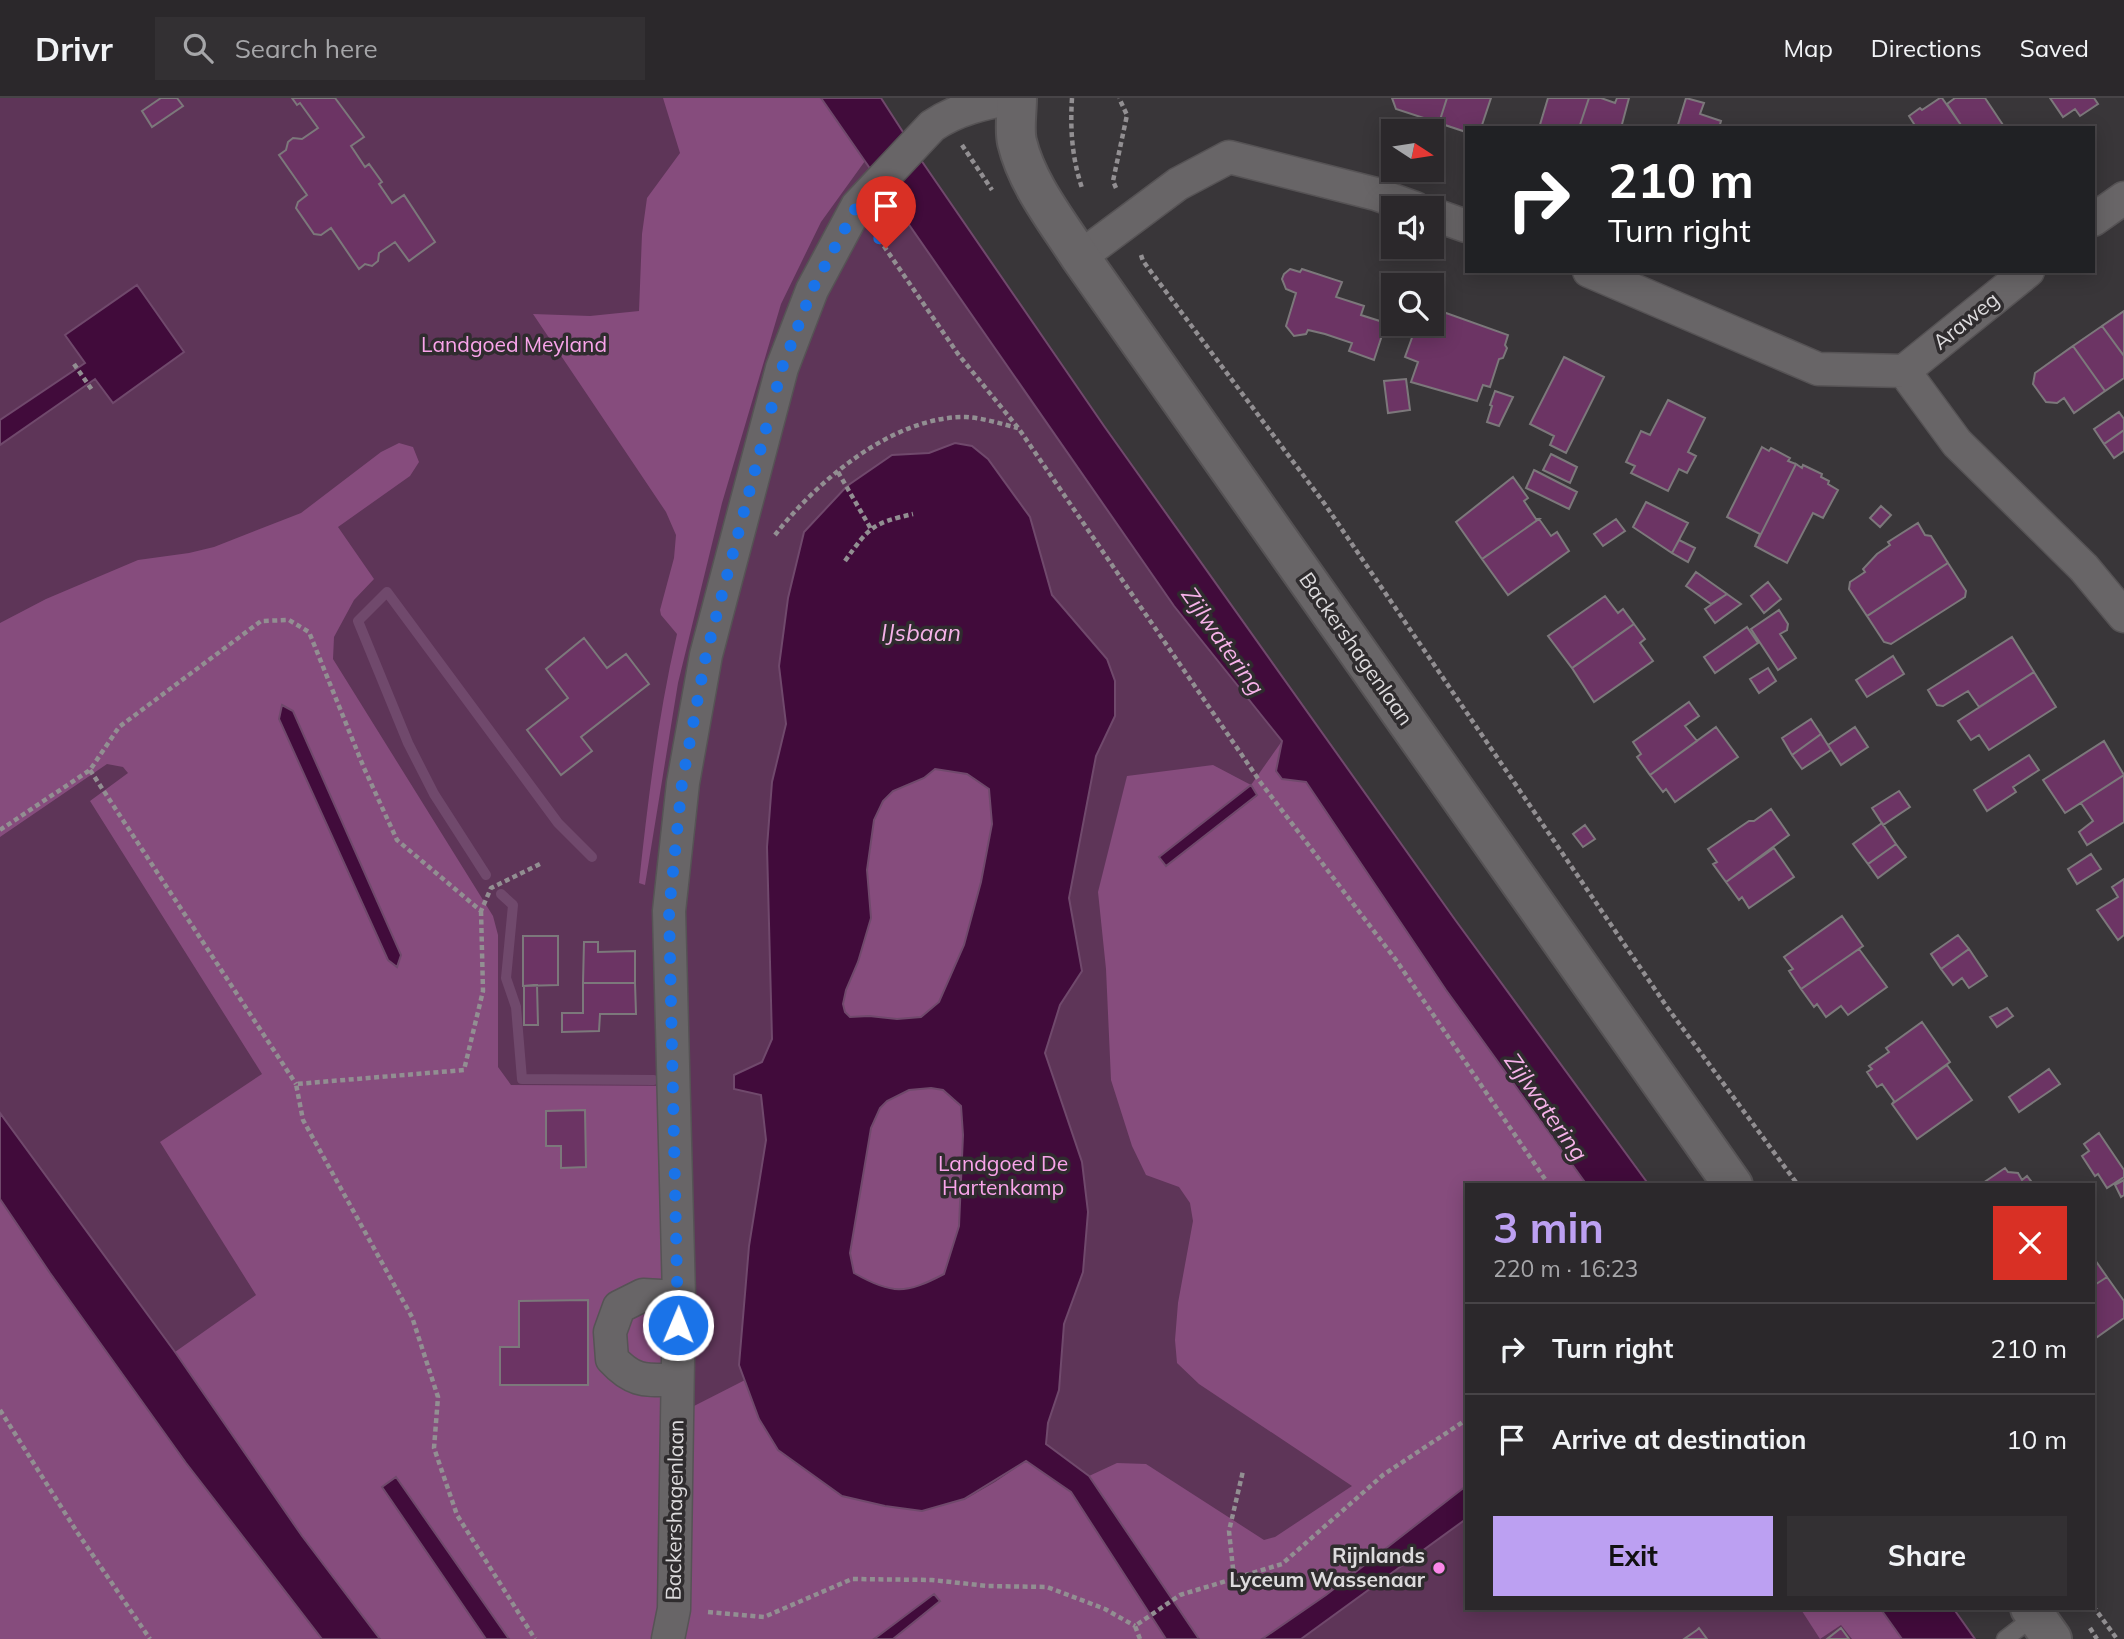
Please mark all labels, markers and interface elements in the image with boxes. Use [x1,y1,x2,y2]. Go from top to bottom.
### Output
search box [155,17,645,80]
text: Drivr [35,28,113,69]
icon: search [179,29,217,67]
text: Search here [235,32,378,65]
text: Map [1783,33,1833,63]
text: Directions [1871,33,1982,63]
text: Saved [2020,33,2089,63]
north arrow [1381,119,1444,182]
map controls [1381,119,1444,336]
text: 210 m [1608,149,1754,210]
icon: right [1493,154,1584,245]
pin [856,176,916,248]
icon: arrive [867,187,905,225]
button: sound [1381,196,1444,259]
text: Turn right [1608,210,1751,250]
button: search [1381,273,1444,336]
street label: Araweg [1927,286,2004,355]
park label: Landgoed Meyland [421,331,607,357]
street label: Backershagenlaan [1294,567,1419,730]
water label: Zijlwatering [1176,581,1271,700]
water label: IJsbaan [881,618,961,647]
water label: Zijlwatering [1499,1047,1594,1166]
park label: Landgoed De Hartenkamp [938,1150,1068,1200]
text: 3 min [1493,1201,1604,1254]
button: close [1993,1206,2067,1280]
text: 220 m · 16:23 [1493,1254,1638,1283]
position arrow [641,1288,715,1362]
icon: right [1493,1330,1531,1368]
text: Turn right [1552,1332,1673,1365]
text: 210 m [1991,1332,2067,1365]
street label: Backershagenlaan [659,1419,689,1601]
icon: arrive [1493,1421,1531,1459]
text: Arrive at destination [1552,1423,1807,1456]
text: 10 m [2006,1423,2067,1456]
button: Exit [1493,1516,1773,1596]
button: Share [1787,1516,2067,1596]
place label: Rijnlands Lyceum Wassenaar [1229,1542,1426,1592]
marker: Rijnlands Lyceum Wassenaar [1431,1560,1447,1576]

